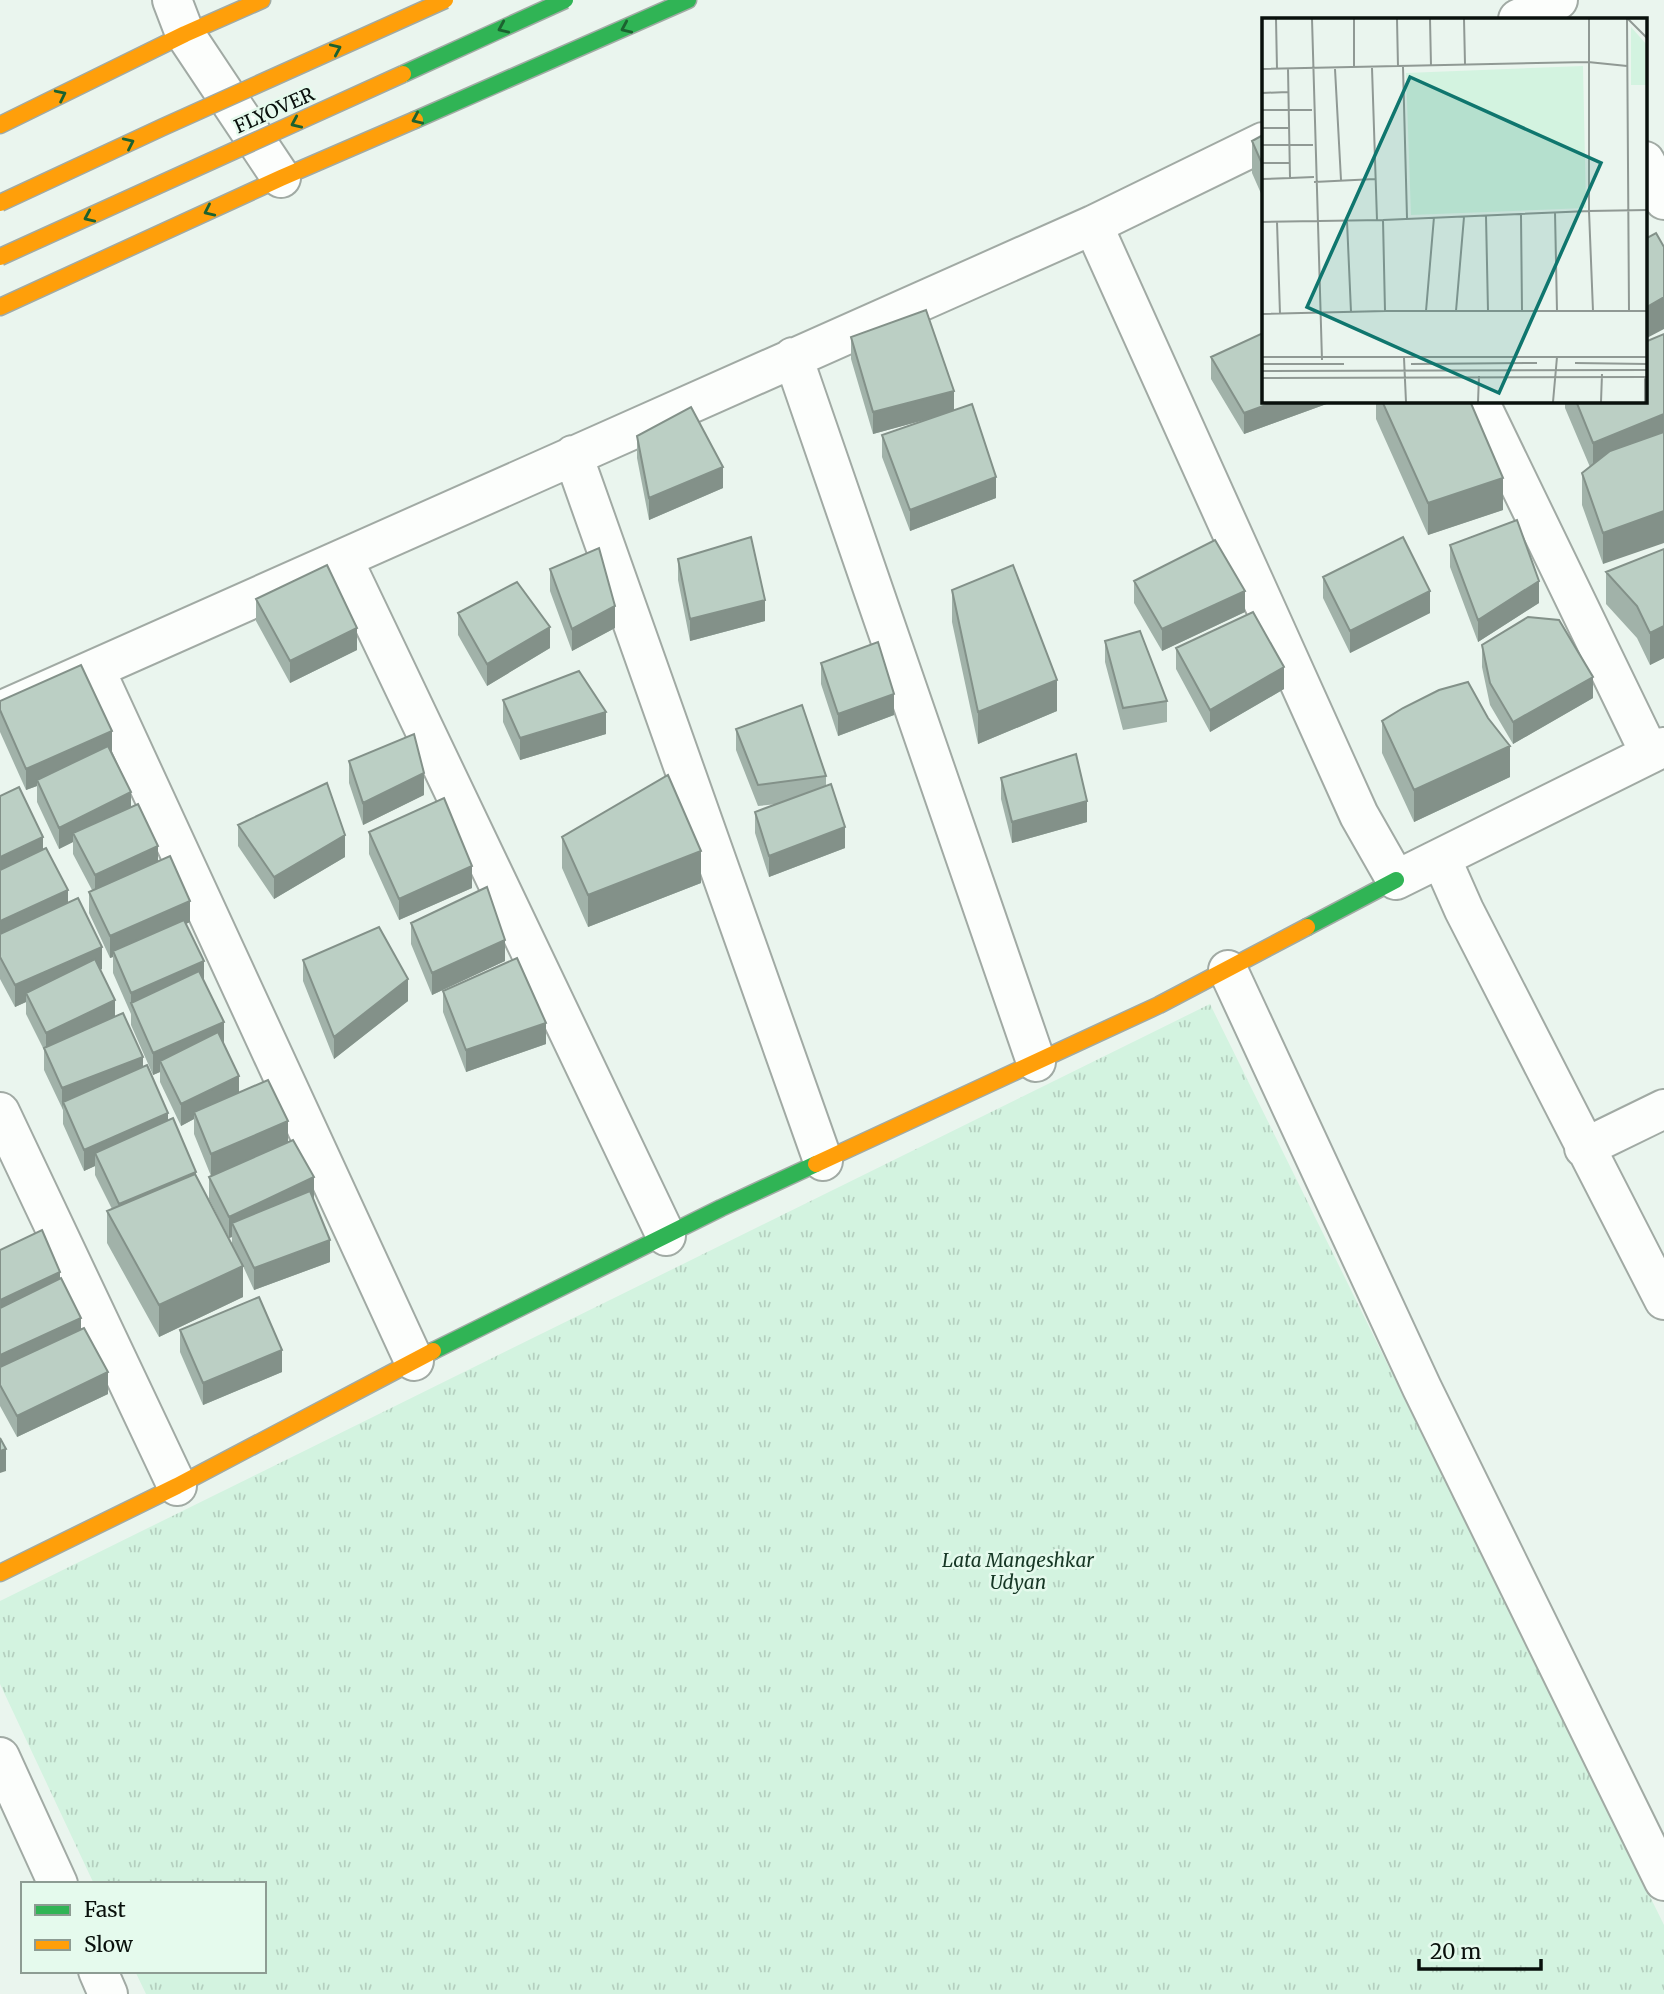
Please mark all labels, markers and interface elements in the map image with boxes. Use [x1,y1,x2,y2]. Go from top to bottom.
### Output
inset map [1262,18,1646,402]
one-way arrow [498,20,510,34]
one-way arrow [621,20,633,34]
one-way arrow [329,43,341,57]
street label: FLYOVER [230,81,319,138]
one-way arrow [54,89,66,103]
one-way arrow [412,110,424,124]
one-way arrow [291,114,303,128]
one-way arrow [121,137,134,151]
one-way arrow [204,203,216,217]
one-way arrow [84,209,96,223]
park label: Lata Mangeshkar Udyan [942,1548,1094,1594]
legend [21,1882,266,1973]
text: Fast [84,1896,126,1923]
scale bar [1419,1927,1542,1971]
text: Slow [84,1931,133,1958]
text: 20 m [1430,1938,1482,1965]

